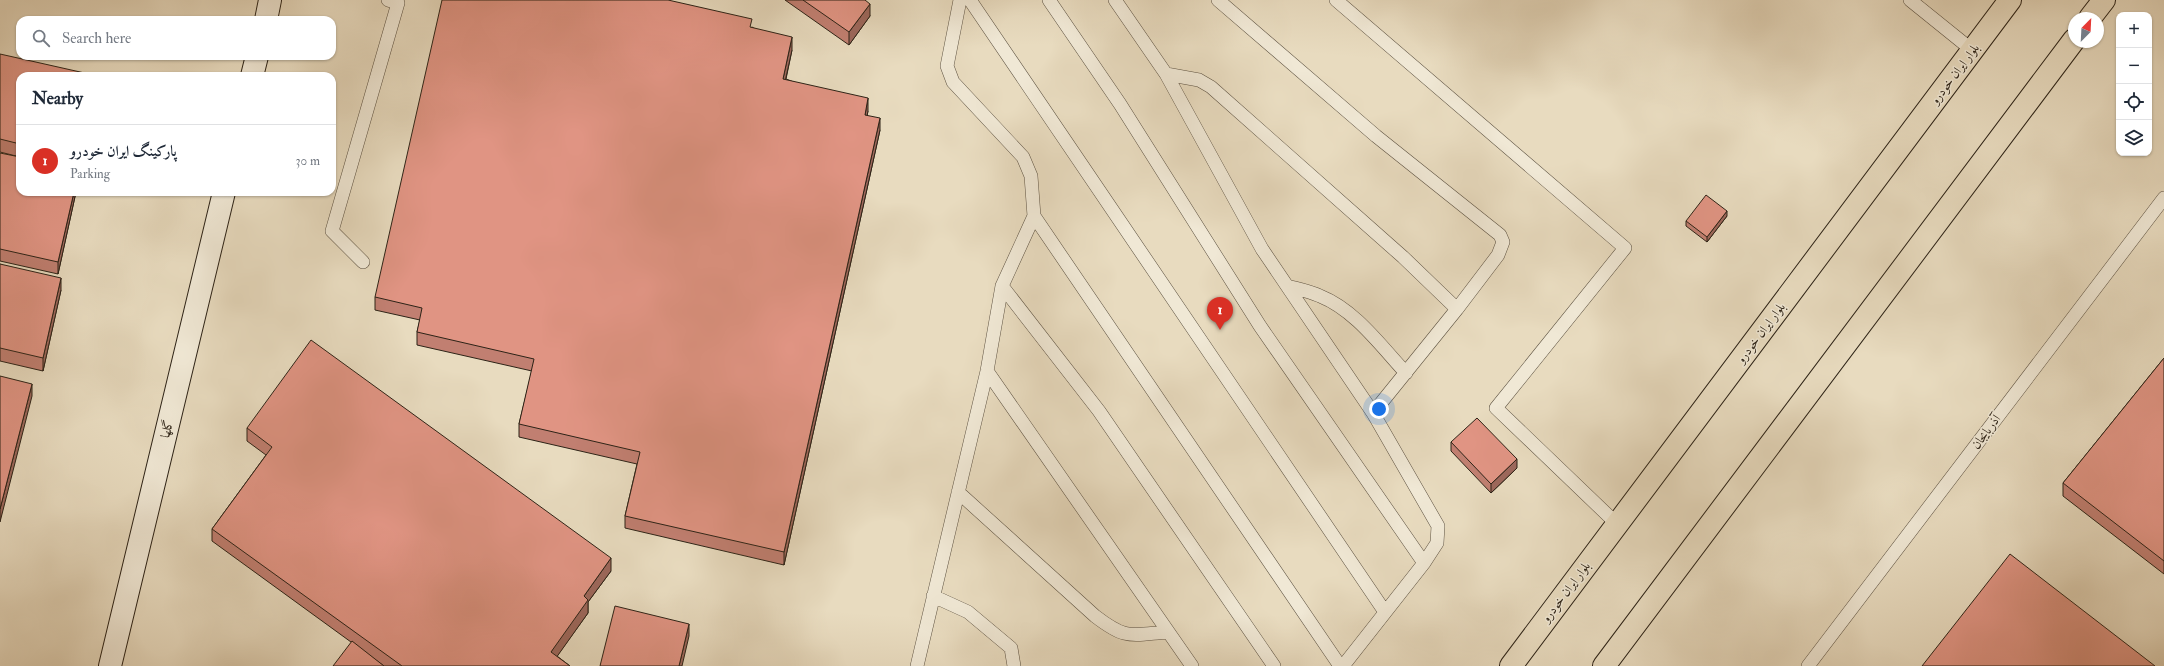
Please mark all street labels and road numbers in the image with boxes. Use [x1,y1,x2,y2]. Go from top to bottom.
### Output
street label: بلوار ایران خودرو [1926,40,1983,109]
street label: بلوار ایران خودرو [1732,299,1789,368]
street label: آذربایجان [1968,411,2005,452]
street label: گلها [157,418,177,440]
street label: بلوار ایران خودرو [1537,558,1594,627]

